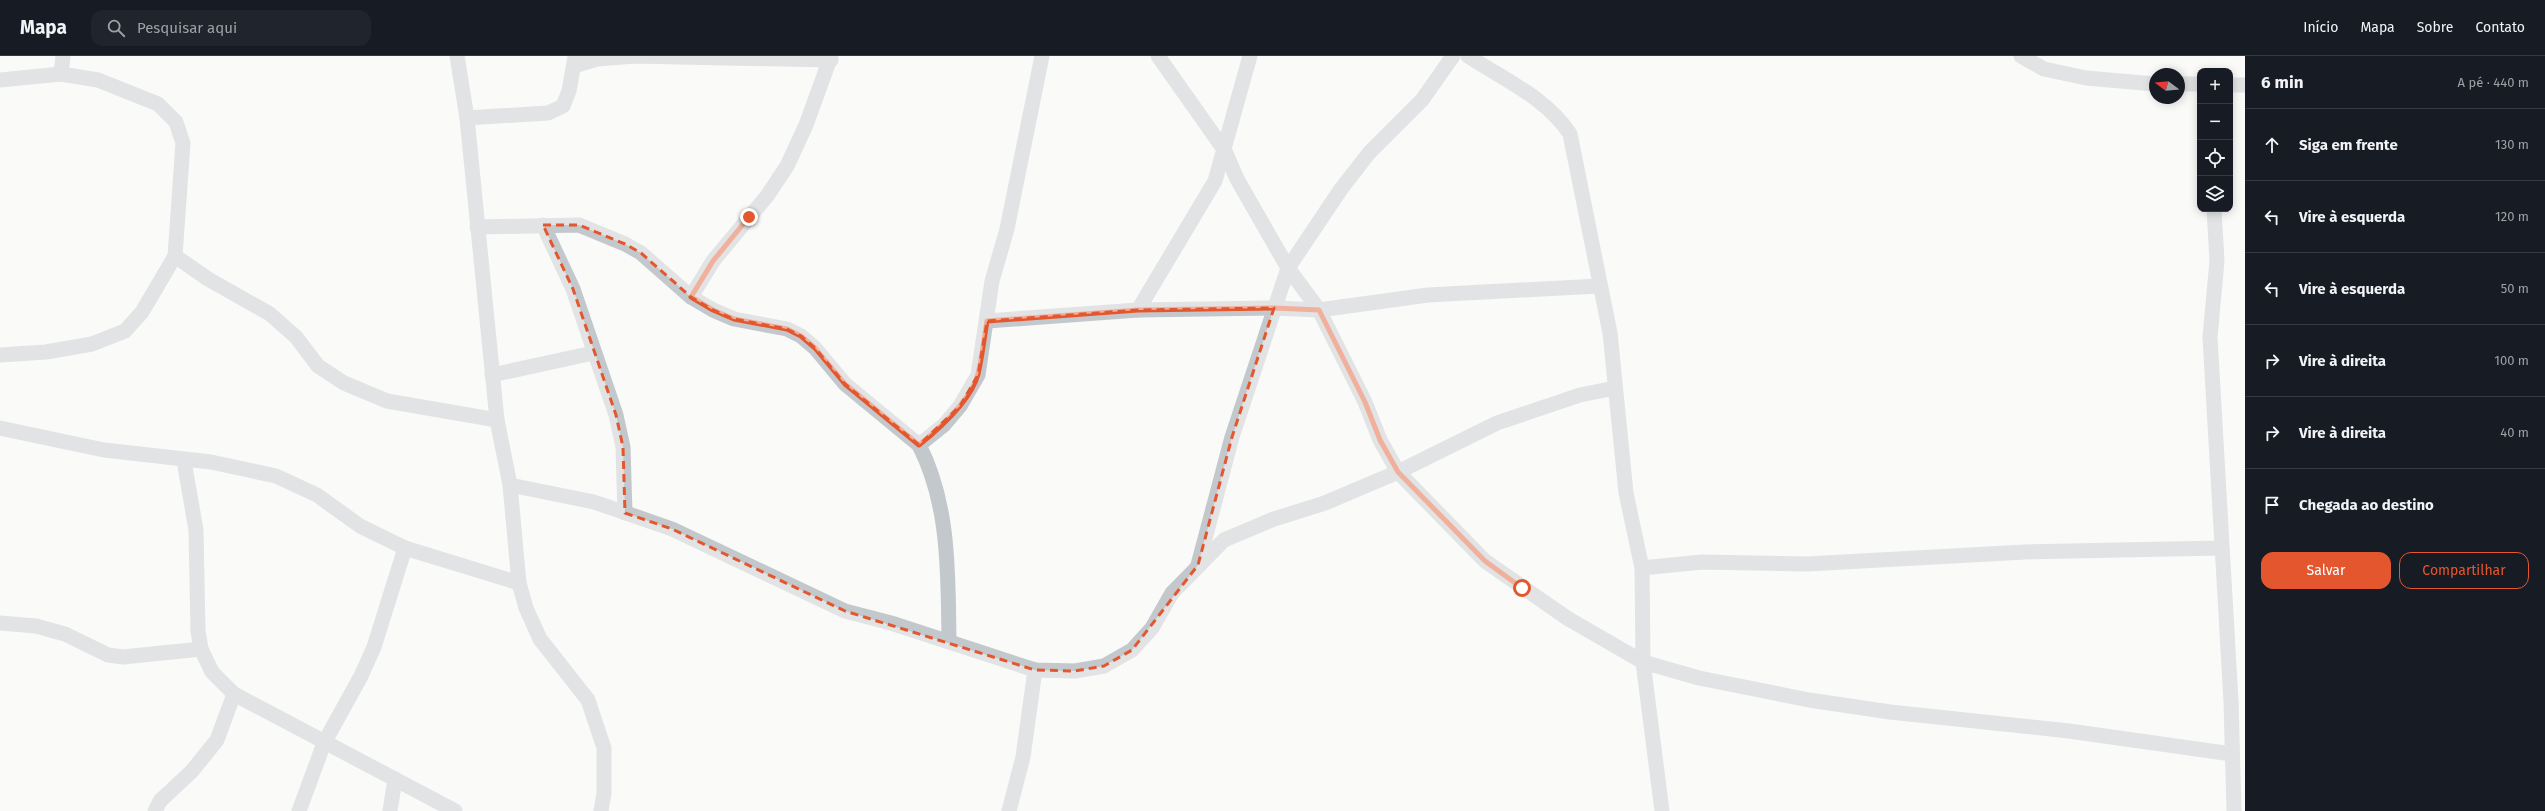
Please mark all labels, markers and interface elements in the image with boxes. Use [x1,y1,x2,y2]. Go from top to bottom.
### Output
search box [91,10,371,46]
text: Mapa [20,16,67,39]
icon: search [105,17,127,39]
text: Pesquisar aqui [137,19,237,37]
text: Início [2303,19,2338,36]
text: Mapa [2360,19,2395,36]
text: Sobre [2417,19,2453,36]
text: Contato [2475,19,2525,36]
north arrow [2149,68,2185,104]
map controls [2197,68,2233,212]
button: + [2197,68,2233,104]
text: 6 min [2261,72,2304,93]
text: A pé · 440 m [2458,75,2529,90]
button: − [2197,104,2233,140]
icon: ahead [2261,134,2283,156]
text: Siga em frente [2299,136,2398,154]
text: 130 m [2495,137,2529,152]
button: locate [2197,140,2233,176]
button: layers [2197,176,2233,212]
icon: left [2261,206,2283,228]
route end [740,208,758,226]
text: Vire à esquerda [2299,208,2405,226]
text: 120 m [2495,209,2529,224]
icon: left [2261,278,2283,300]
text: Vire à esquerda [2299,280,2405,298]
text: 50 m [2501,281,2529,296]
icon: right [2261,350,2283,372]
text: Vire à direita [2299,352,2386,370]
text: 100 m [2494,353,2529,368]
icon: right [2261,422,2283,444]
text: Vire à direita [2299,424,2386,442]
text: 40 m [2500,425,2529,440]
icon: arrive [2261,494,2283,516]
text: Chegada ao destino [2299,496,2434,514]
button: Salvar [2261,552,2391,589]
button: Compartilhar [2399,552,2529,589]
route start [1513,579,1531,597]

